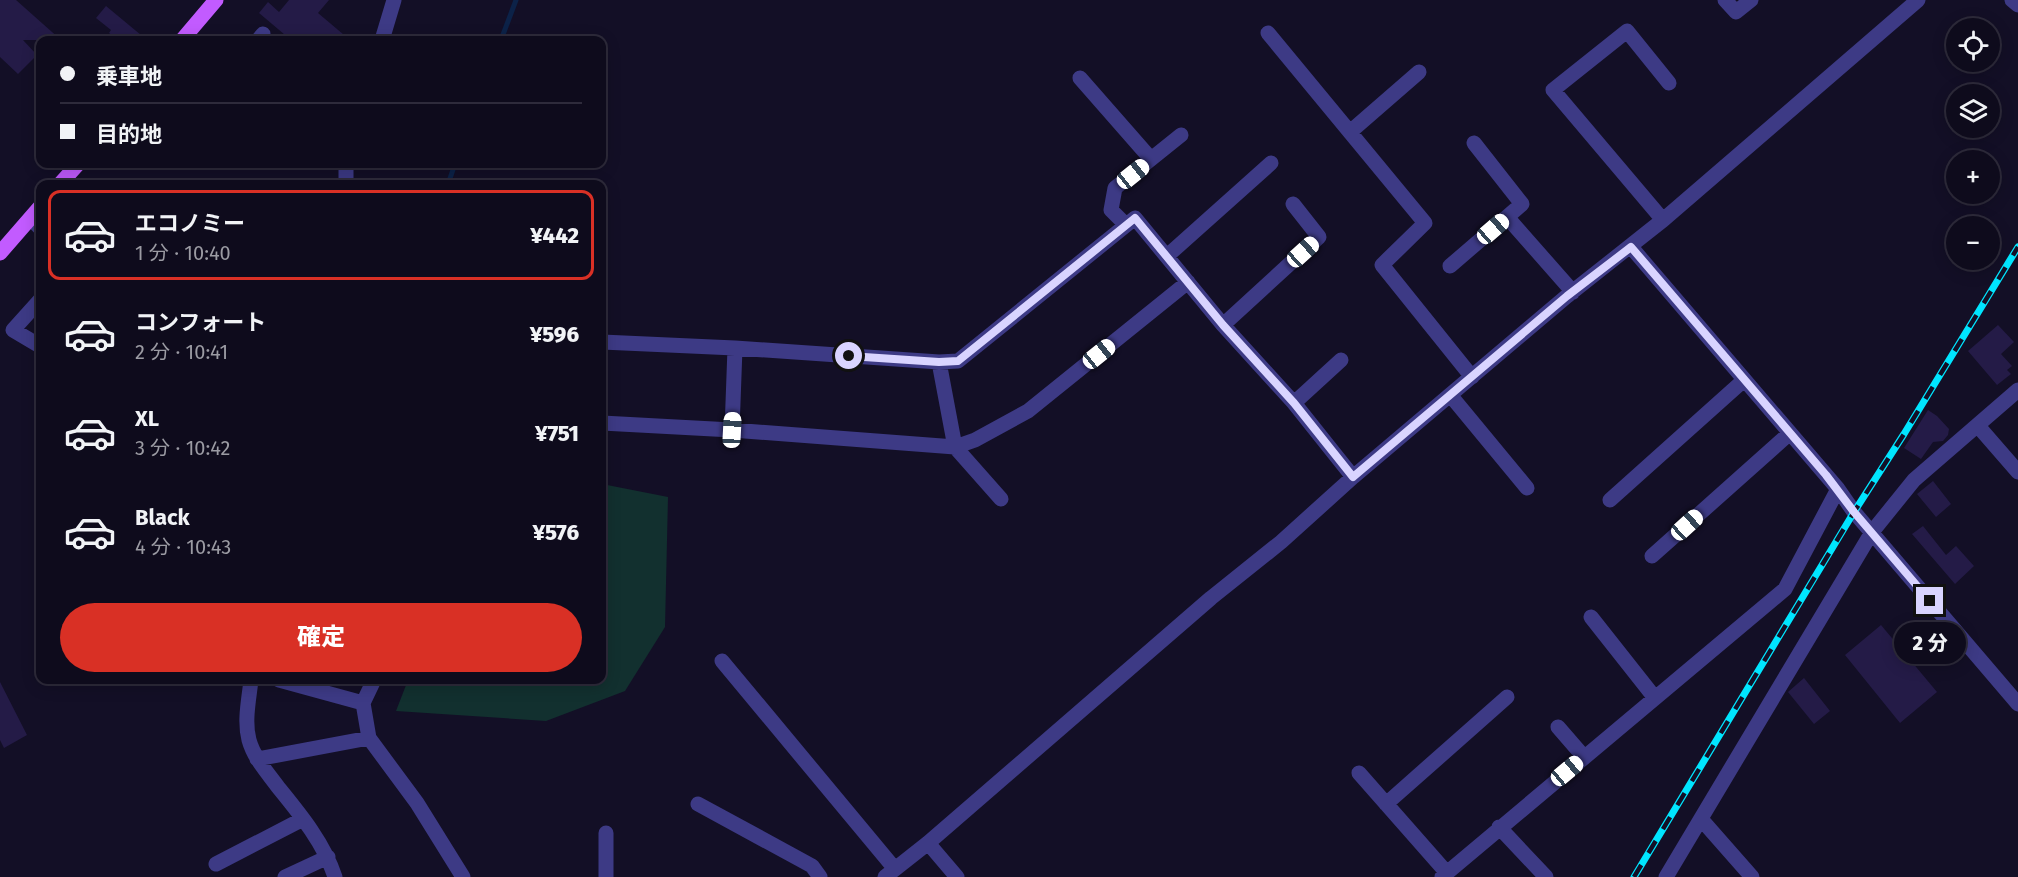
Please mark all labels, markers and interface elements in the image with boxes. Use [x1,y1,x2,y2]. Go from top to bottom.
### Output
map controls [1946,18,2000,270]
button: locate [1946,18,2000,72]
text: 乗車地 [96,63,162,90]
button: layers [1946,84,2000,138]
text: 目的地 [96,121,162,148]
button: + [1946,150,2000,204]
car [1113,156,1153,192]
icon: car [63,208,117,262]
text: エコノミー [135,210,245,237]
car [1474,210,1512,248]
button: − [1946,216,2000,270]
text: ¥442 [530,222,579,249]
car [1284,233,1322,271]
text: 1 分 · 10:40 [135,241,231,265]
icon: car [63,307,117,361]
text: コンフォート [135,309,266,336]
text: ¥596 [530,321,579,348]
car [1079,336,1119,372]
text: 2 分 · 10:41 [135,340,228,364]
route start [835,342,862,369]
text: XL [135,405,159,432]
icon: car [63,406,117,460]
car [722,412,742,448]
text: ¥751 [535,420,579,447]
text: 3 分 · 10:42 [135,436,230,460]
text: Black [135,504,190,531]
icon: car [63,505,117,559]
car [1668,506,1706,544]
text: ¥576 [532,519,579,546]
text: 4 分 · 10:43 [135,535,231,559]
route end [1916,587,1943,614]
button: 確定 [60,603,582,672]
callout: 2 分 [1894,622,1966,664]
text: 2 分 [1912,631,1948,655]
car [1547,753,1587,789]

